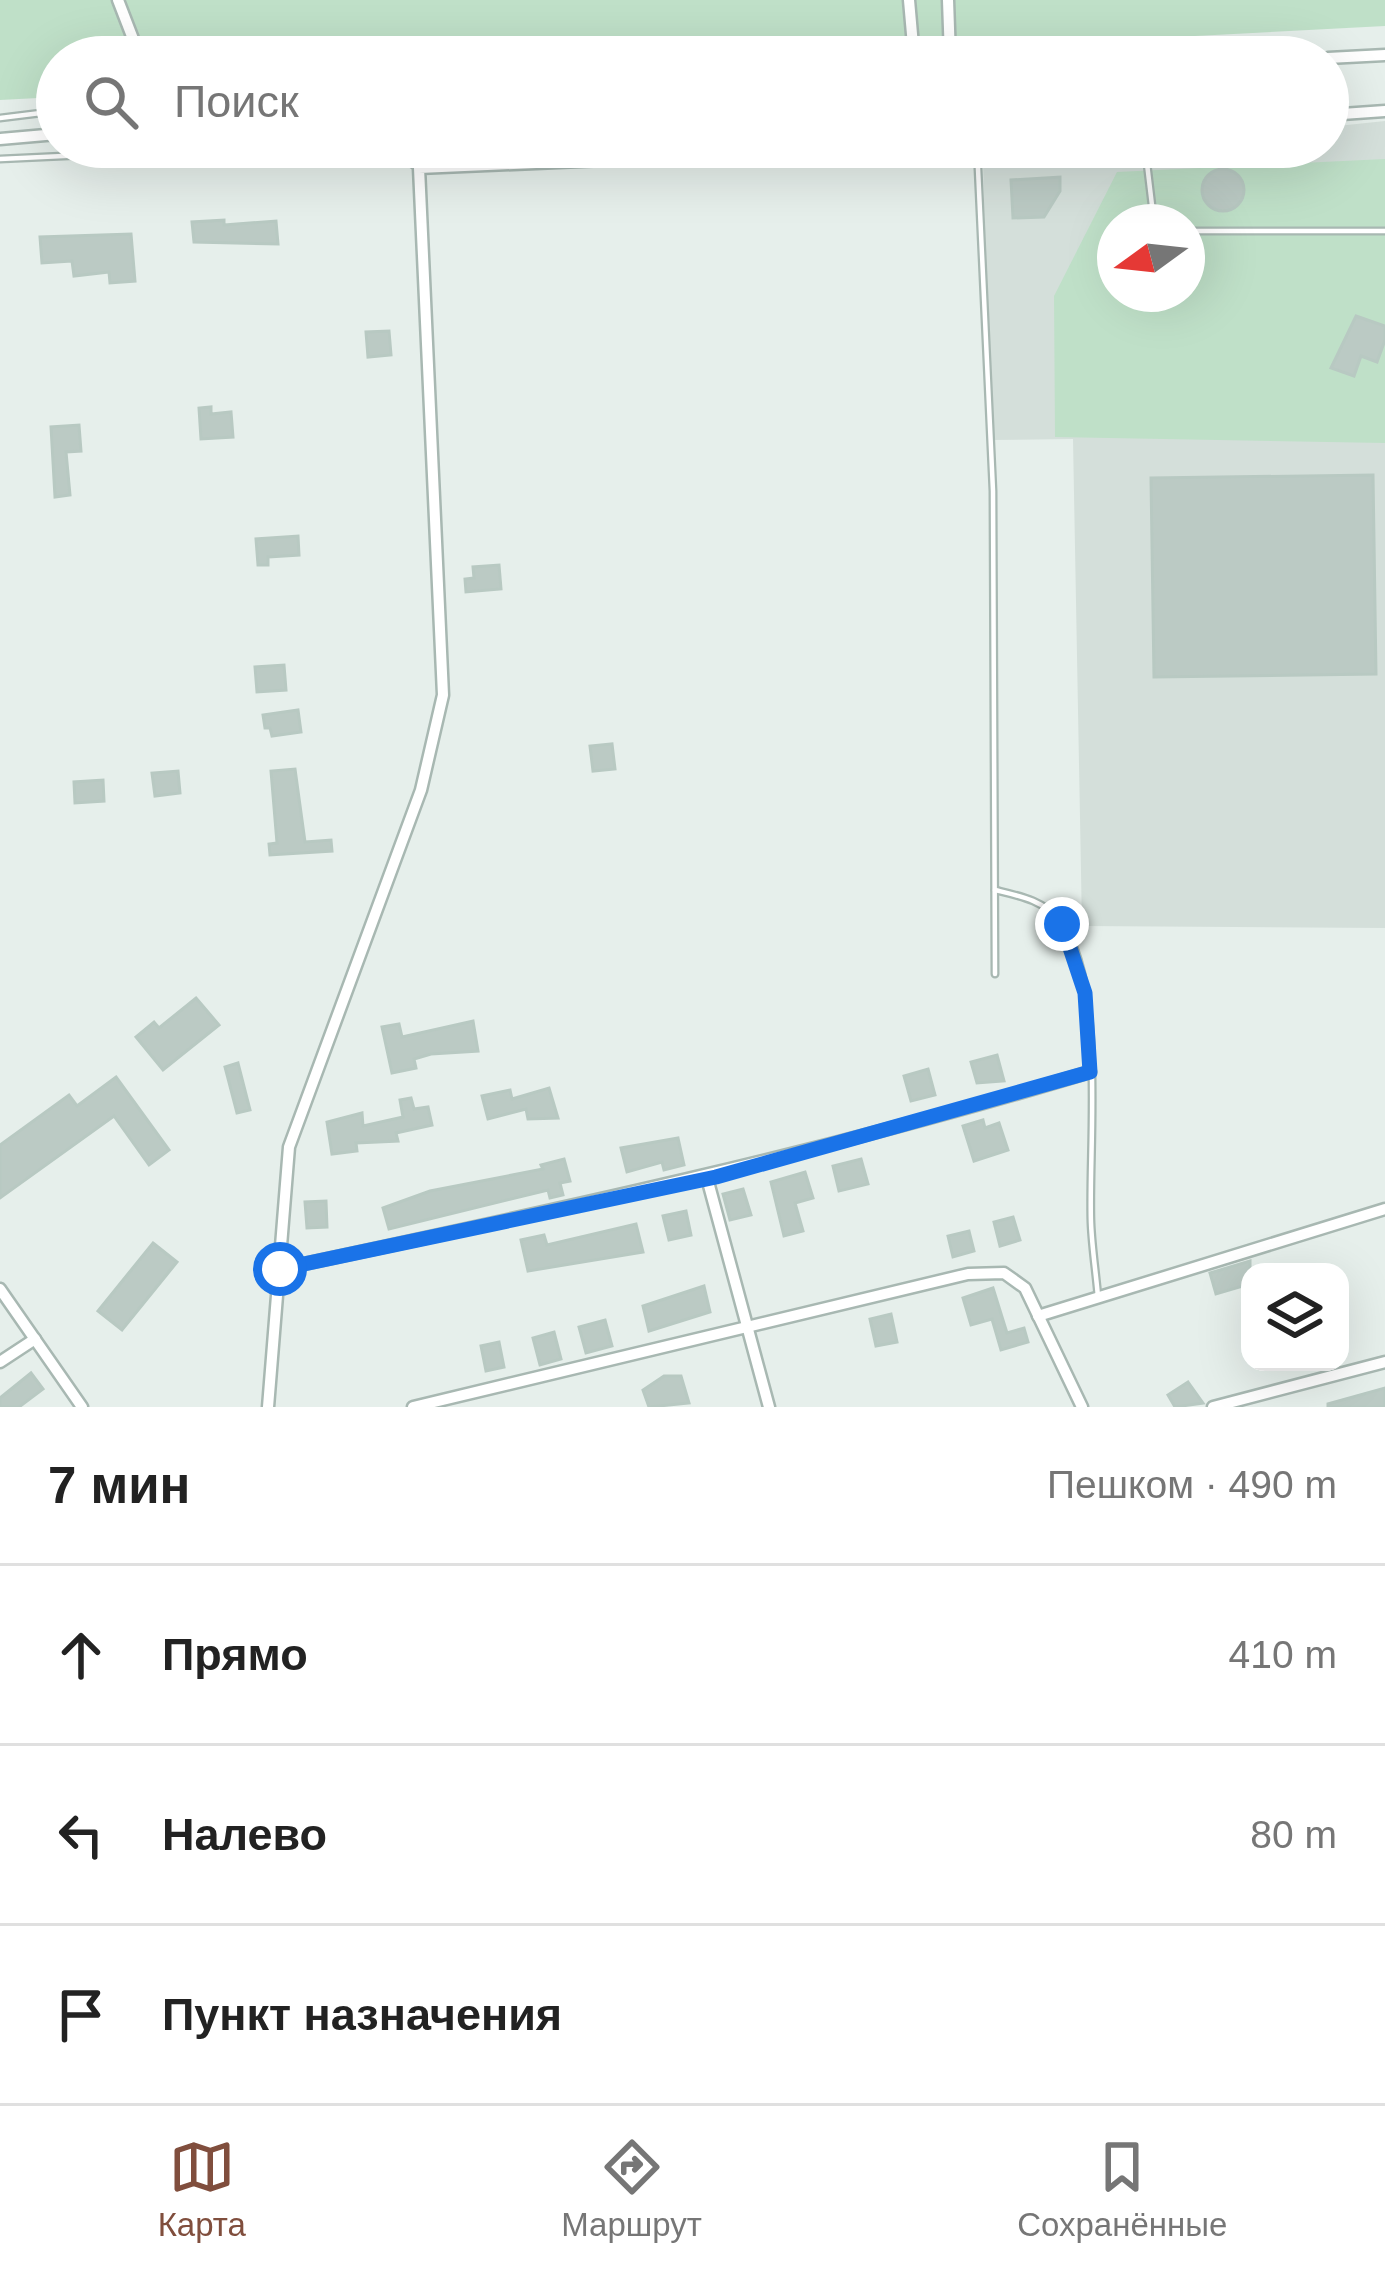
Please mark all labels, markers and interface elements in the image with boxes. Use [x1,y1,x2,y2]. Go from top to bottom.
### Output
search box [36,36,1349,168]
icon: search [78,69,144,135]
text: Поиск [174,76,299,127]
north arrow [1097,204,1205,312]
route end [1035,897,1089,951]
route start [253,1242,307,1296]
map controls [1241,1263,1349,1371]
button: layers [1241,1263,1349,1371]
text: 7 мин [48,1457,190,1514]
text: Пешком · 490 m [1047,1463,1337,1506]
icon: ahead [48,1622,114,1688]
text: Прямо [162,1629,308,1680]
text: 410 m [1229,1633,1337,1676]
icon: left [48,1802,114,1868]
text: Налево [162,1809,327,1860]
text: 80 m [1250,1813,1337,1856]
icon: arrive [48,1982,114,2048]
text: Пункт назначения [162,1989,562,2040]
tab: Карта [158,2134,246,2244]
tab: Маршрут [561,2134,702,2244]
tab: Сохранённые [1017,2134,1227,2244]

